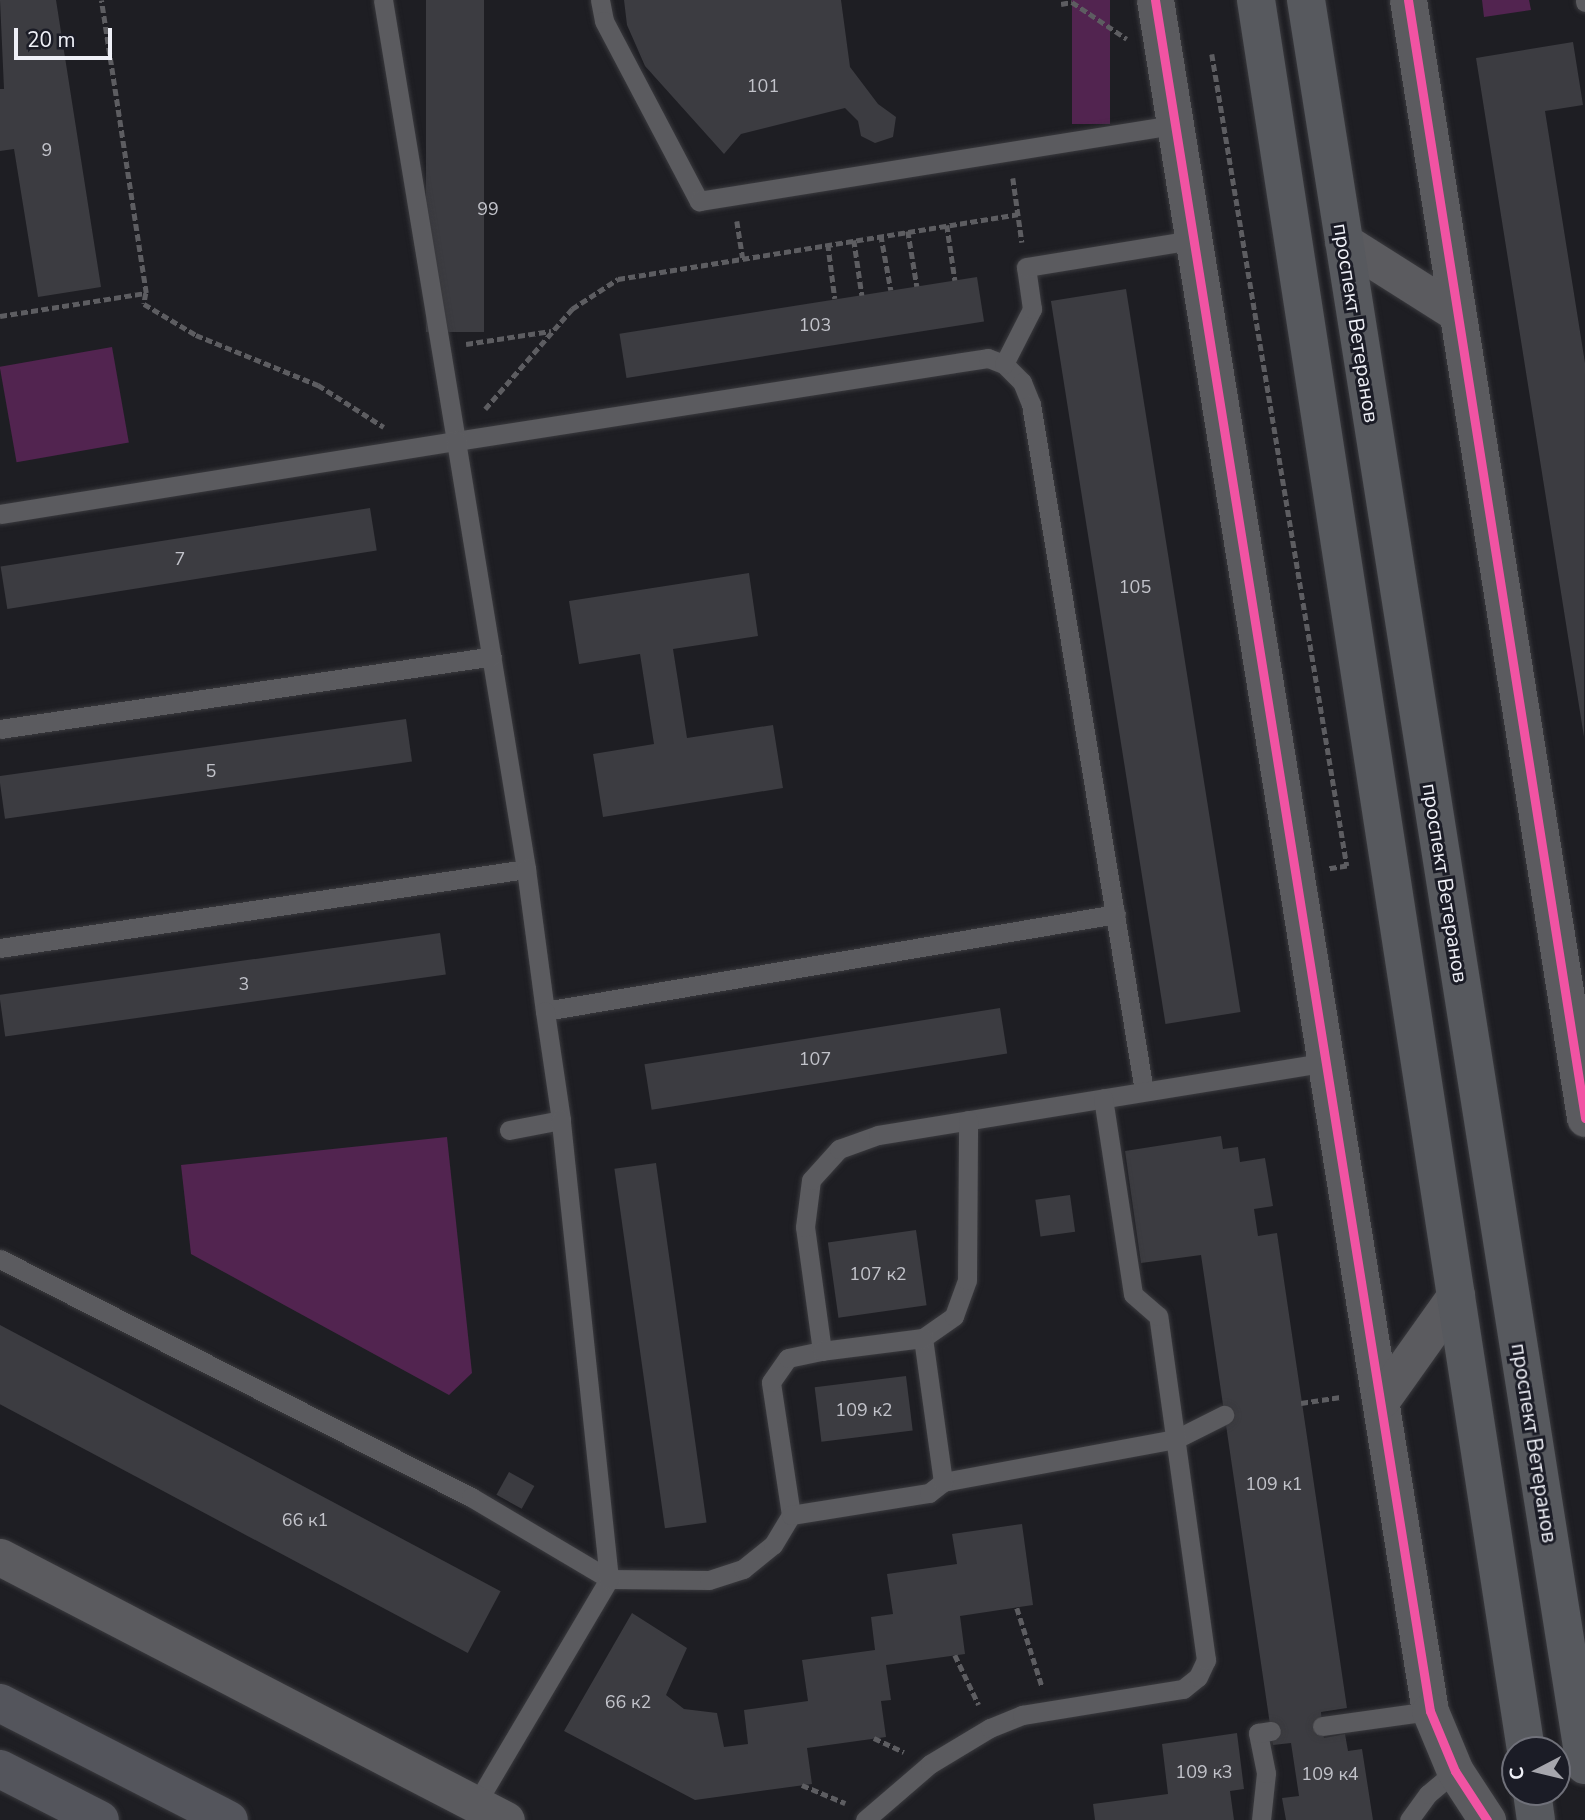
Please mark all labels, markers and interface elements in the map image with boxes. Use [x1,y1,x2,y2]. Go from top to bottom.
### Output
scale bar [18,14,116,58]
text: 20 m [27,26,76,54]
house number: 101 [747,75,779,97]
house number: 9 [42,139,52,161]
house number: 99 [477,198,499,220]
street label: проспект Ветеранов [1328,221,1384,425]
house number: 103 [799,314,831,336]
house number: 7 [175,548,185,570]
house number: 105 [1119,576,1151,598]
house number: 5 [206,760,216,782]
street label: проспект Ветеранов [1417,781,1473,985]
house number: 3 [239,973,249,995]
house number: 107 [799,1048,831,1070]
house number: 107 к2 [849,1263,907,1285]
street label: проспект Ветеранов [1506,1341,1562,1545]
house number: 109 к2 [835,1399,893,1421]
house number: 109 к1 [1245,1473,1303,1495]
house number: 66 к1 [282,1509,328,1531]
house number: 66 к2 [605,1691,651,1713]
north arrow [1501,1736,1571,1806]
house number: 109 к3 [1175,1761,1233,1783]
house number: 109 к4 [1301,1763,1359,1785]
text: С [1503,1765,1531,1781]

